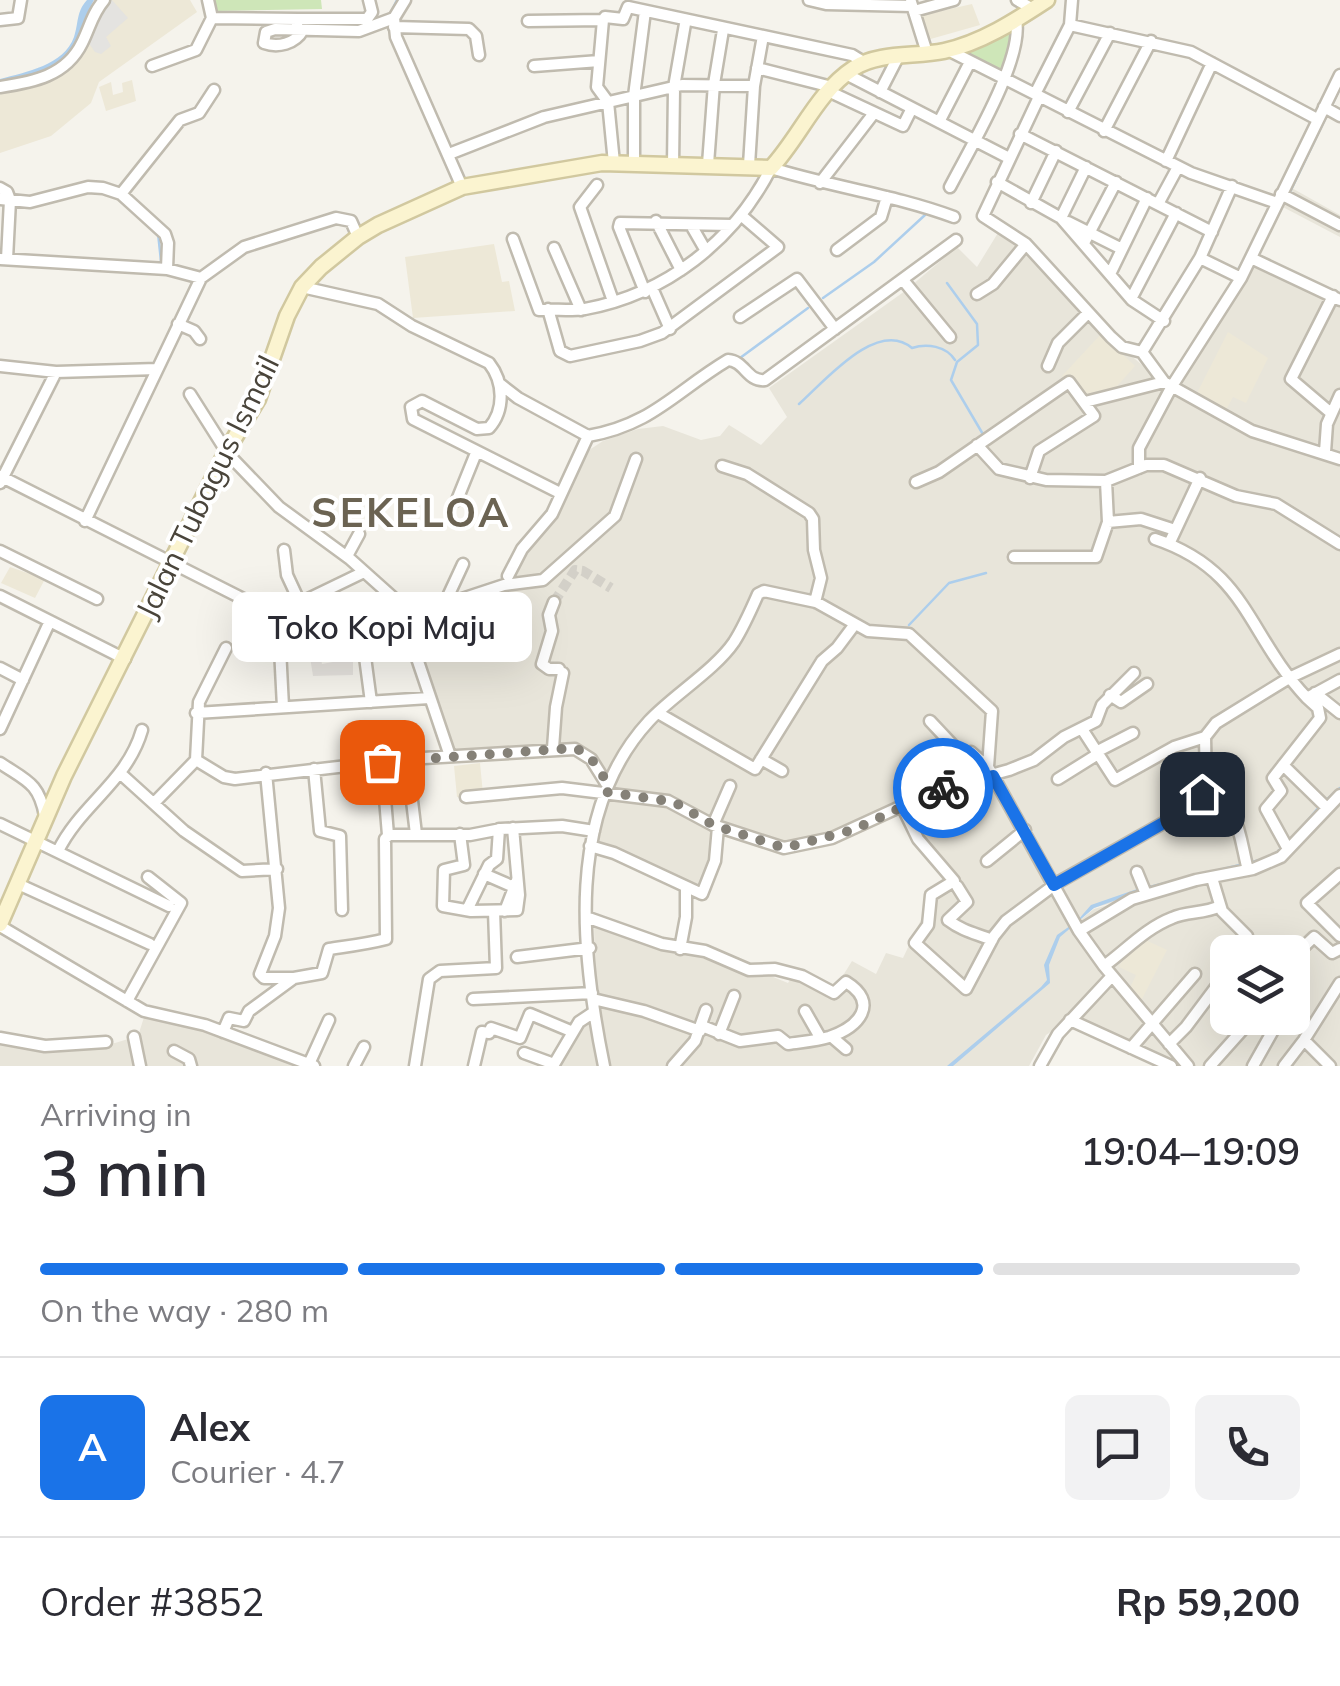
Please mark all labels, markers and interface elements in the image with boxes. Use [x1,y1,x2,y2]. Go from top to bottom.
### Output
street label: Jalan Tubagus Ismail [127,349,287,624]
district label: SEKELOA [311,487,511,537]
callout: Toko Kopi Maju [232,592,532,662]
text: Toko Kopi Maju [268,607,496,647]
pin [340,720,425,805]
icon: bag [355,735,410,790]
courier [893,738,993,838]
pin [1160,752,1245,837]
icon: bike [916,761,971,816]
icon: home [1175,767,1230,822]
map controls [1210,935,1310,1035]
button: layers [1210,935,1310,1035]
text: Arriving in [40,1094,192,1134]
text: 19:04–19:09 [1080,1127,1300,1175]
text: 3 min [40,1131,209,1212]
text: On the way · 280 m [40,1290,329,1330]
button: chat [1065,1395,1170,1500]
button: phone [1195,1395,1300,1500]
text: Alex [170,1403,250,1451]
text: A [78,1423,107,1471]
text: Courier · 4.7 [170,1451,346,1491]
text: Order #3852 [40,1578,264,1626]
text: Rp 59,200 [1116,1578,1300,1626]

